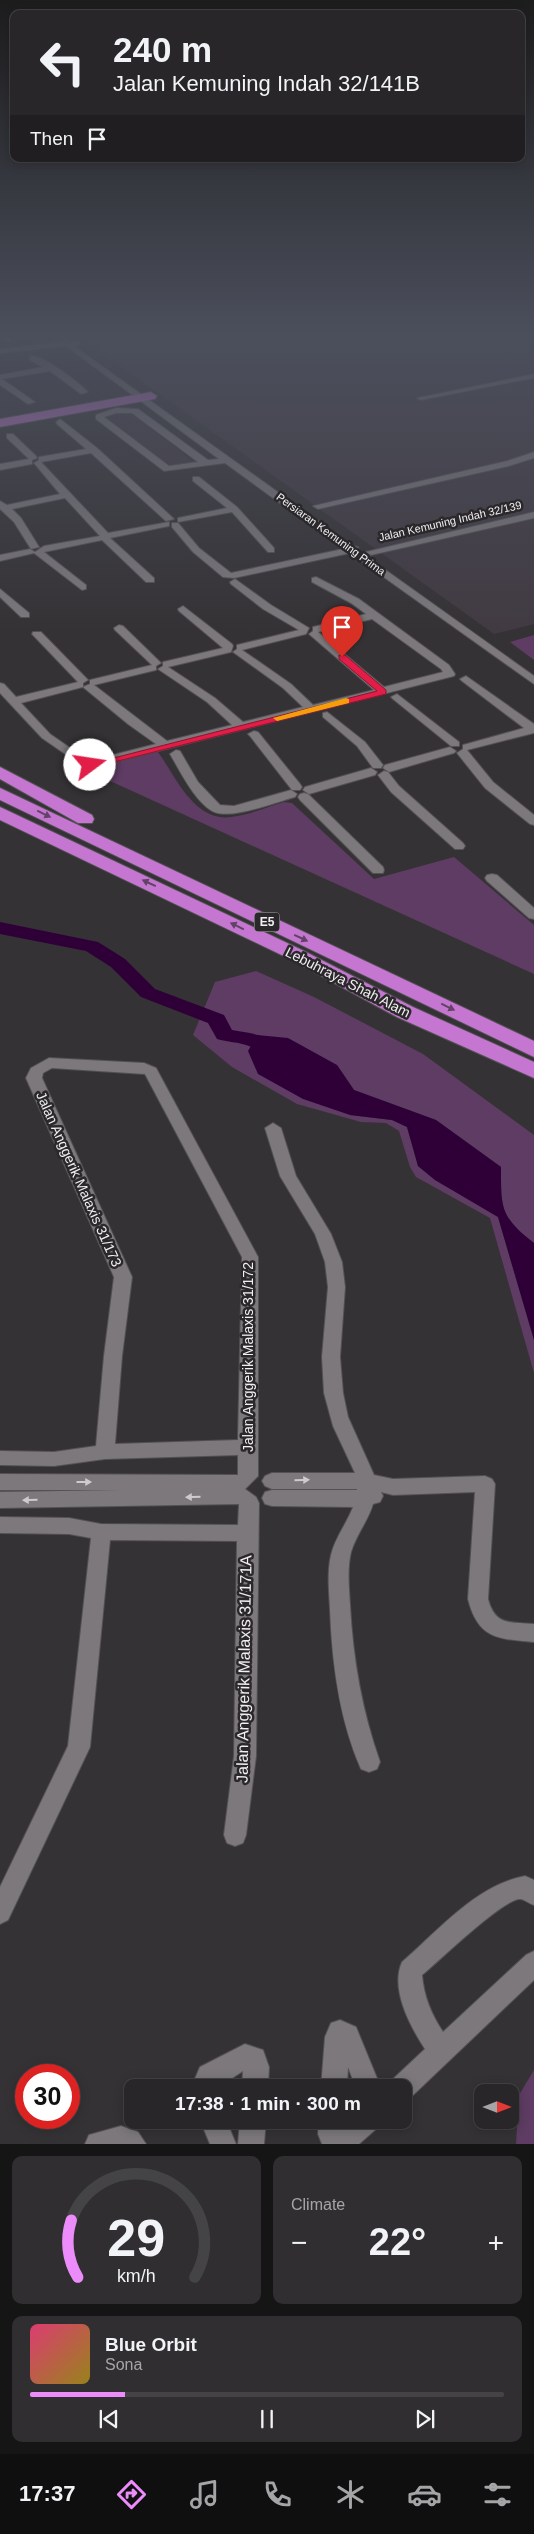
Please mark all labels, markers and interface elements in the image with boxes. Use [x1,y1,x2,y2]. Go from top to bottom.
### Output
icon: left [30,30,95,95]
text: 240 m [113,30,212,69]
text: Jalan Kemuning Indah 32/141B [113,71,420,96]
icon: arrive [83,125,111,153]
text: Then [30,128,73,149]
street label: Persiaran Kemuning Prima [274,491,388,578]
street label: Jalan Kemuning Indah 32/139 [377,499,523,543]
pin [321,606,363,657]
icon: arrive [328,613,356,641]
position arrow [63,738,115,790]
one-way arrow [37,811,51,819]
one-way arrow [142,879,156,887]
road number: E5 [254,912,280,932]
one-way arrow [230,922,244,930]
one-way arrow [294,934,308,942]
street label: Lebuhraya Shah Alam [283,944,413,1020]
one-way arrow [440,1003,455,1012]
street label: Jalan Anggerik Malaxis 31/173 [33,1089,125,1269]
street label: Jalan Anggerik Malaxis 31/172 [240,1262,256,1452]
one-way arrow [294,1476,310,1484]
one-way arrow [76,1478,92,1486]
one-way arrow [184,1493,200,1501]
one-way arrow [22,1496,38,1504]
street label: Jalan Anggerik Malaxis 31/171A [234,1555,254,1783]
speed limit sign: 30 [15,2064,80,2129]
north arrow [474,2084,519,2129]
map controls [474,2084,519,2129]
text: 17:38 · 1 min · 300 m [175,2093,361,2114]
text: Climate [291,2196,345,2213]
text: 29 [108,2209,165,2267]
text: 22° [369,2221,426,2263]
text: − [291,2227,307,2258]
text: + [488,2227,504,2258]
text: km/h [117,2266,156,2286]
text: Blue Orbit [105,2334,197,2355]
text: Sona [105,2356,142,2373]
icon: previous [95,2405,123,2433]
icon: pause [253,2405,281,2433]
icon: next [411,2405,439,2433]
icon: directions [114,2477,149,2512]
icon: music [187,2477,222,2512]
icon: phone [260,2477,295,2512]
icon: climate [333,2477,368,2512]
icon: car [407,2477,442,2512]
icon: filters [480,2477,515,2512]
text: 17:37 [19,2481,75,2506]

